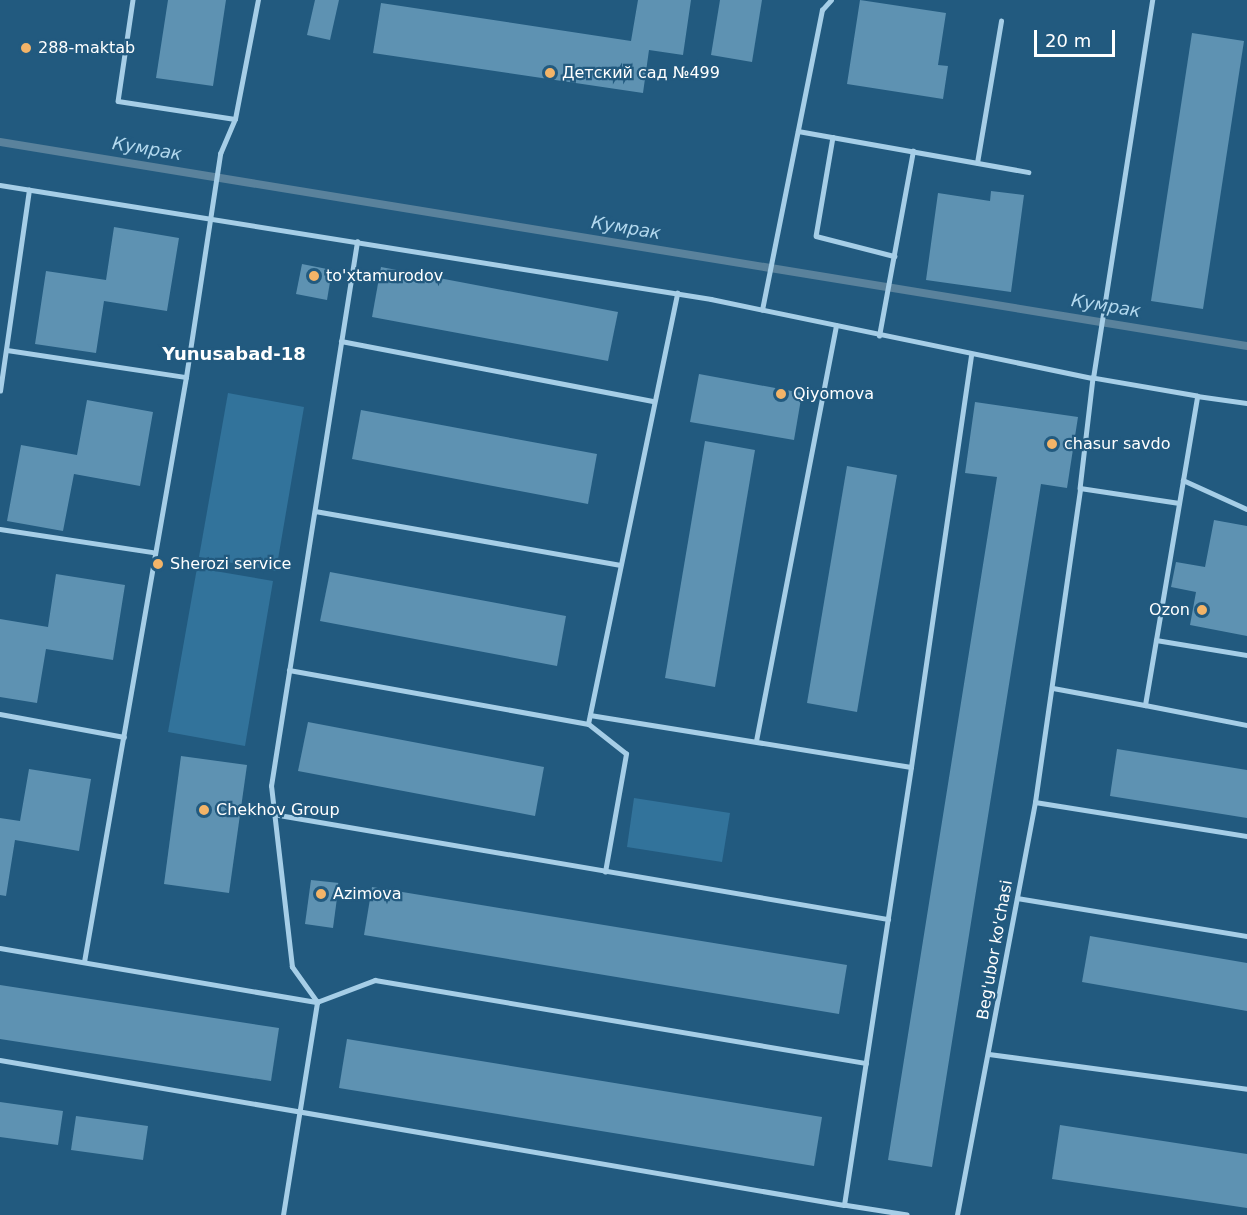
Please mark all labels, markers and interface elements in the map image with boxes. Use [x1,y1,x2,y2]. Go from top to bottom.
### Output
scale bar [1037,18,1118,56]
text: 20 m [1045,30,1091,51]
place label: 288-maktab [38,38,135,58]
marker: 288-maktab [19,41,33,55]
place label: Детский сад №499 [562,63,720,83]
marker: Детский сад №499 [543,66,557,80]
water label: Кумрак [111,133,183,165]
water label: Кумрак [590,212,662,244]
place label: to'xtamurodov [326,266,443,286]
marker: to'xtamurodov [307,269,321,283]
water label: Кумрак [1070,290,1142,322]
district label: Yunusabad-18 [162,343,306,365]
place label: Qiyomova [793,384,874,404]
marker: Qiyomova [774,387,788,401]
place label: chasur savdo [1064,434,1170,454]
marker: chasur savdo [1045,437,1059,451]
place label: Sherozi service [170,554,291,574]
marker: Sherozi service [151,557,165,571]
place label: Ozon [1149,600,1190,620]
marker: Ozon [1195,603,1209,617]
place label: Chekhov Group [216,800,340,820]
marker: Chekhov Group [197,803,211,817]
street label: Beg'ubor ko'chasi [973,879,1017,1021]
place label: Azimova [333,884,401,904]
marker: Azimova [314,887,328,901]

